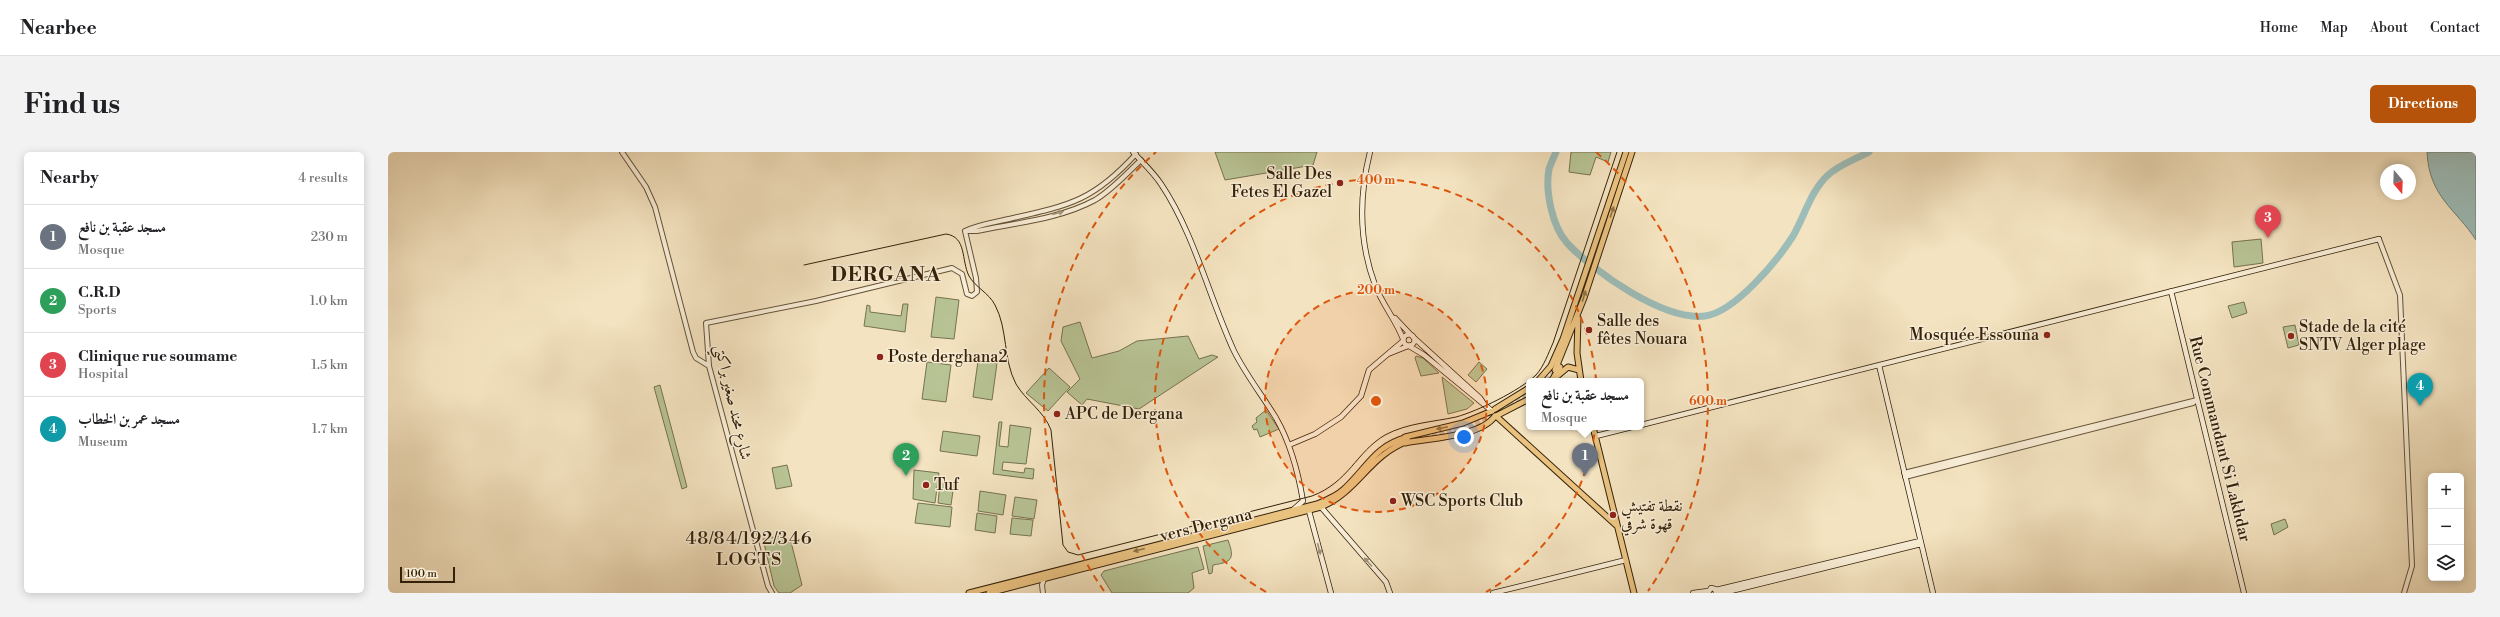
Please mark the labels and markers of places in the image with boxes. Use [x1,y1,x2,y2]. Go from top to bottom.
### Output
place label: Salle Des Fetes El Gazel [1231,164,1332,202]
marker: Salle Des Fetes El Gazel [1335,178,1345,188]
pin: 3 [2255,205,2281,238]
place label: Salle des fêtes Nouara [1597,311,1688,349]
place label: Stade de la cité SNTV Alger plage [2299,317,2426,355]
marker: Salle des fêtes Nouara [1584,325,1594,335]
place label: Mosquée Essouna [1910,325,2040,345]
marker: Mosquée Essouna [2042,330,2052,340]
marker: Stade de la cité SNTV Alger plage [2286,331,2296,341]
place label: Poste derghana2 [888,347,1008,367]
marker: Poste derghana2 [875,352,885,362]
pin: 4 [2407,373,2433,406]
centre of rings [1369,394,1383,408]
place label: APC de Dergana [1064,404,1184,424]
marker: APC de Dergana [1052,409,1062,419]
pin: 2 [893,443,919,476]
pin: 1 [1572,443,1598,476]
place label: Tuf [934,475,960,495]
marker: Tuf [921,480,931,490]
place label: WSC Sports Club [1400,491,1523,511]
marker: WSC Sports Club [1388,496,1398,506]
place label: نقطة تفتيش قهوة شرقي [1621,496,1682,536]
marker: نقطة تفتيش قهوة شرقي [1608,510,1618,520]

